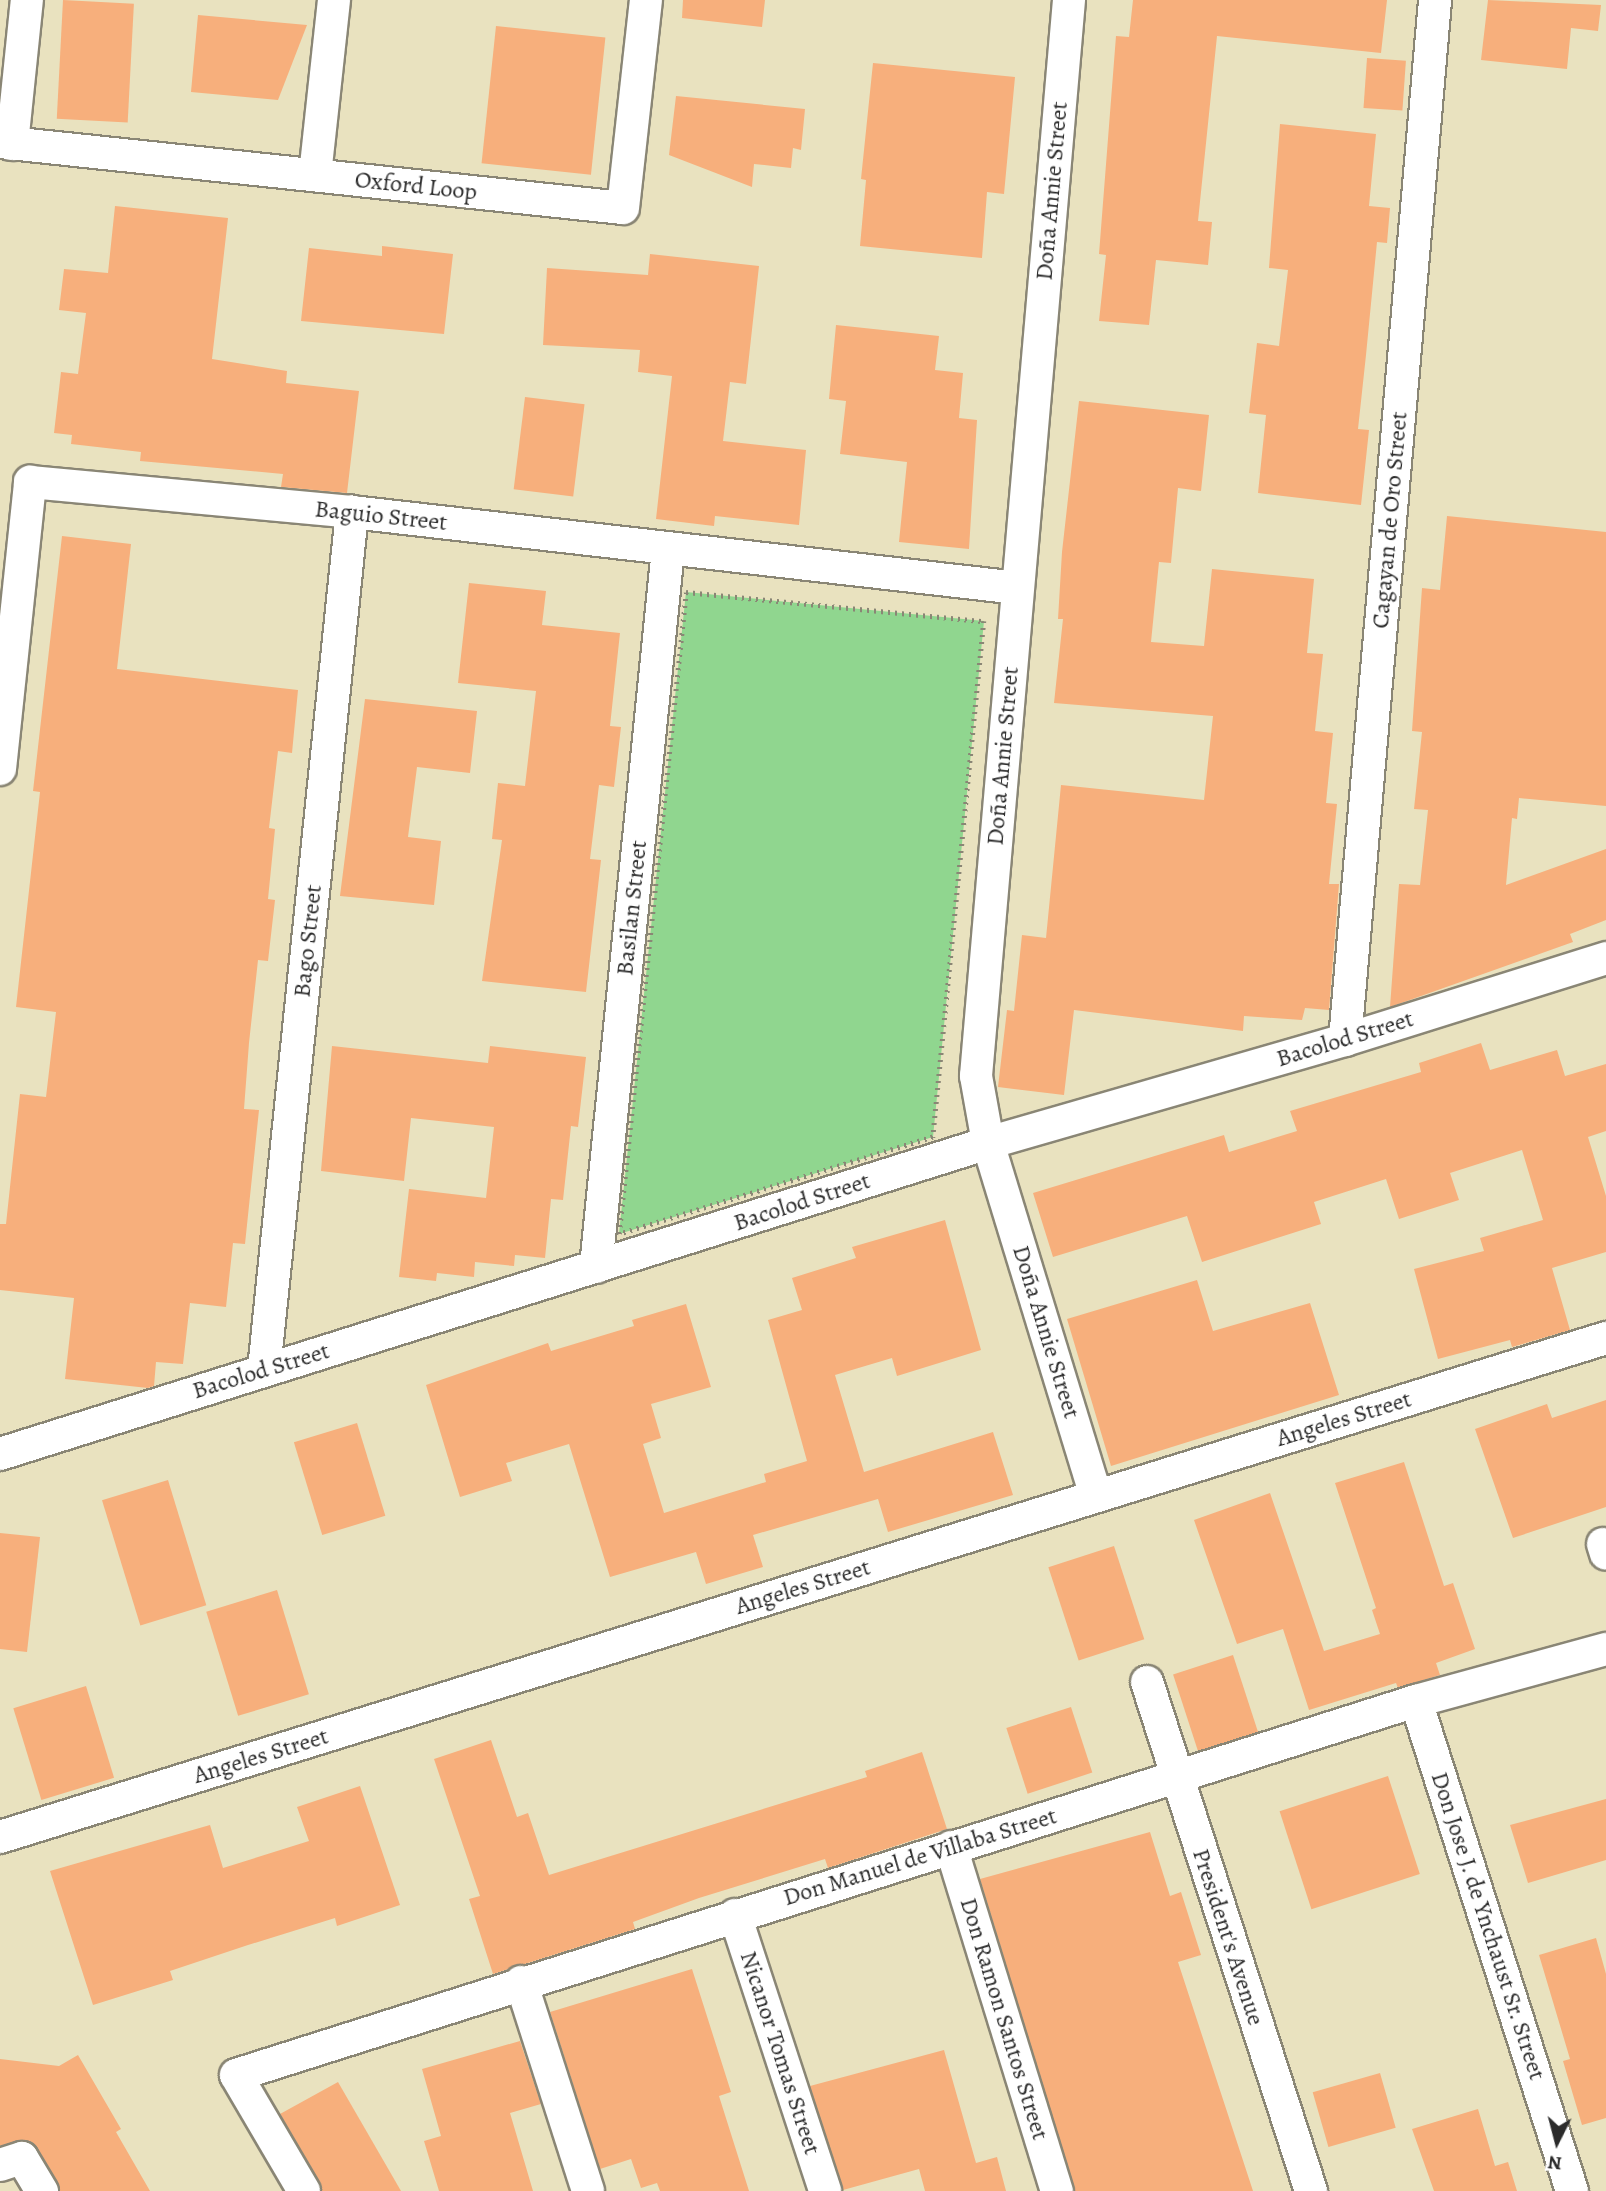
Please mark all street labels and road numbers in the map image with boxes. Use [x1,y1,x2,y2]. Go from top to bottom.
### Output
street label: Doña Annie Street [1030,100,1074,282]
street label: Oxford Loop [353,165,479,207]
street label: Cagayan de Oro Street [1366,410,1414,630]
street label: Baguio Street [313,495,449,537]
street label: Doña Annie Street [981,665,1025,847]
street label: Basilan Street [611,839,653,977]
street label: Bago Street [288,883,328,999]
street label: Bacolod Street [1273,1005,1417,1073]
street label: Bacolod Street [730,1166,874,1238]
street label: Doña Annie Street [1006,1242,1086,1422]
street label: Bacolod Street [189,1337,333,1405]
street label: Angeles Street [1273,1385,1415,1453]
street label: Angeles Street [732,1553,874,1621]
street label: Angeles Street [190,1722,332,1790]
street label: Don Jose J. de Ynchaust Sr. Street [1424,1768,1552,2084]
street label: Don Manuel de Villaba Street [780,1802,1060,1912]
street label: President's Avenue [1186,1845,1270,2029]
street label: Don Ramon Santos Street [953,1894,1055,2144]
street label: Nicanor Tomas Street [734,1948,826,2158]

